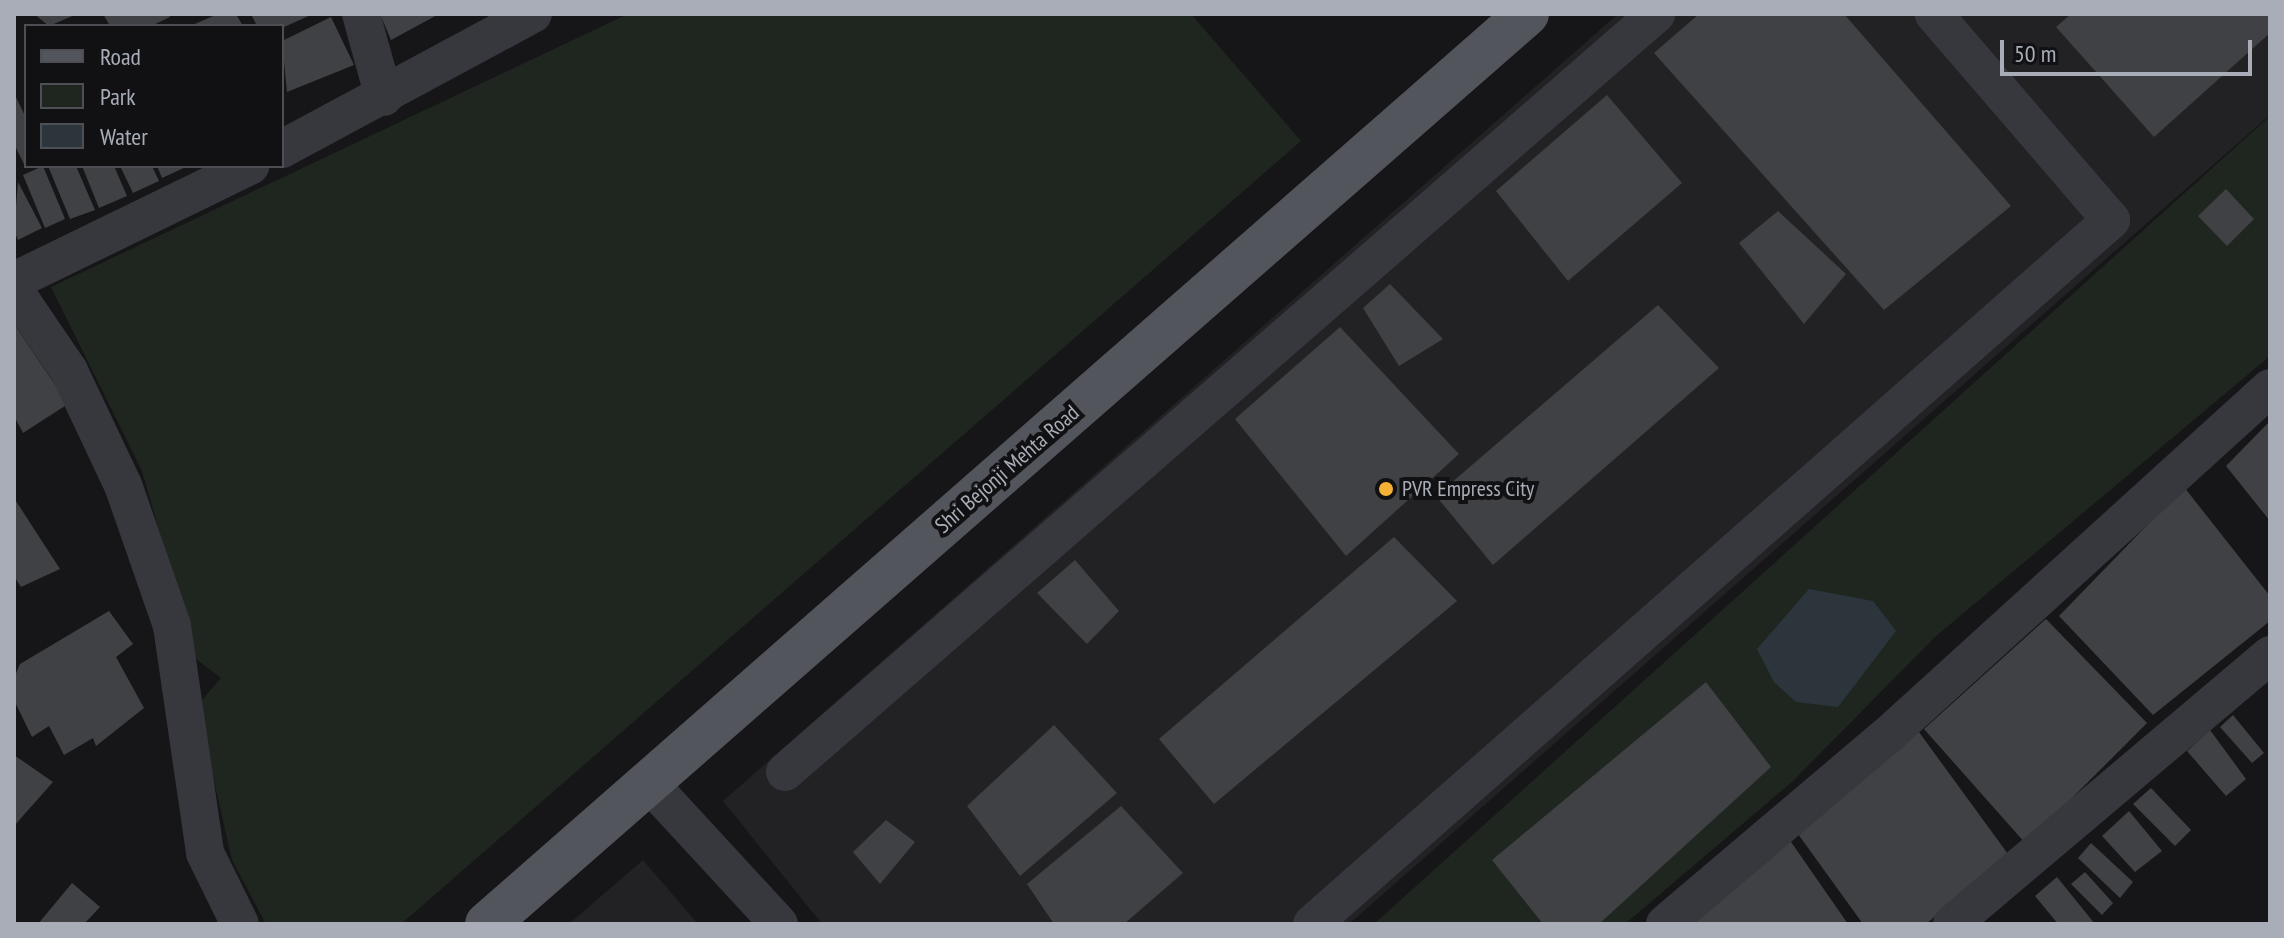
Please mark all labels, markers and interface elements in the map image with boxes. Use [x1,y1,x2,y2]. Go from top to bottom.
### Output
legend [24,24,284,168]
scale bar [2004,24,2256,74]
text: 50 m [2014,38,2056,69]
text: Road [100,41,141,72]
text: Park [100,81,136,112]
text: Water [100,121,148,152]
street label: Shri Bejonji Mehta Road [930,399,1084,539]
place label: PVR Empress City [1402,476,1534,502]
marker: PVR Empress City [1377,480,1395,498]

